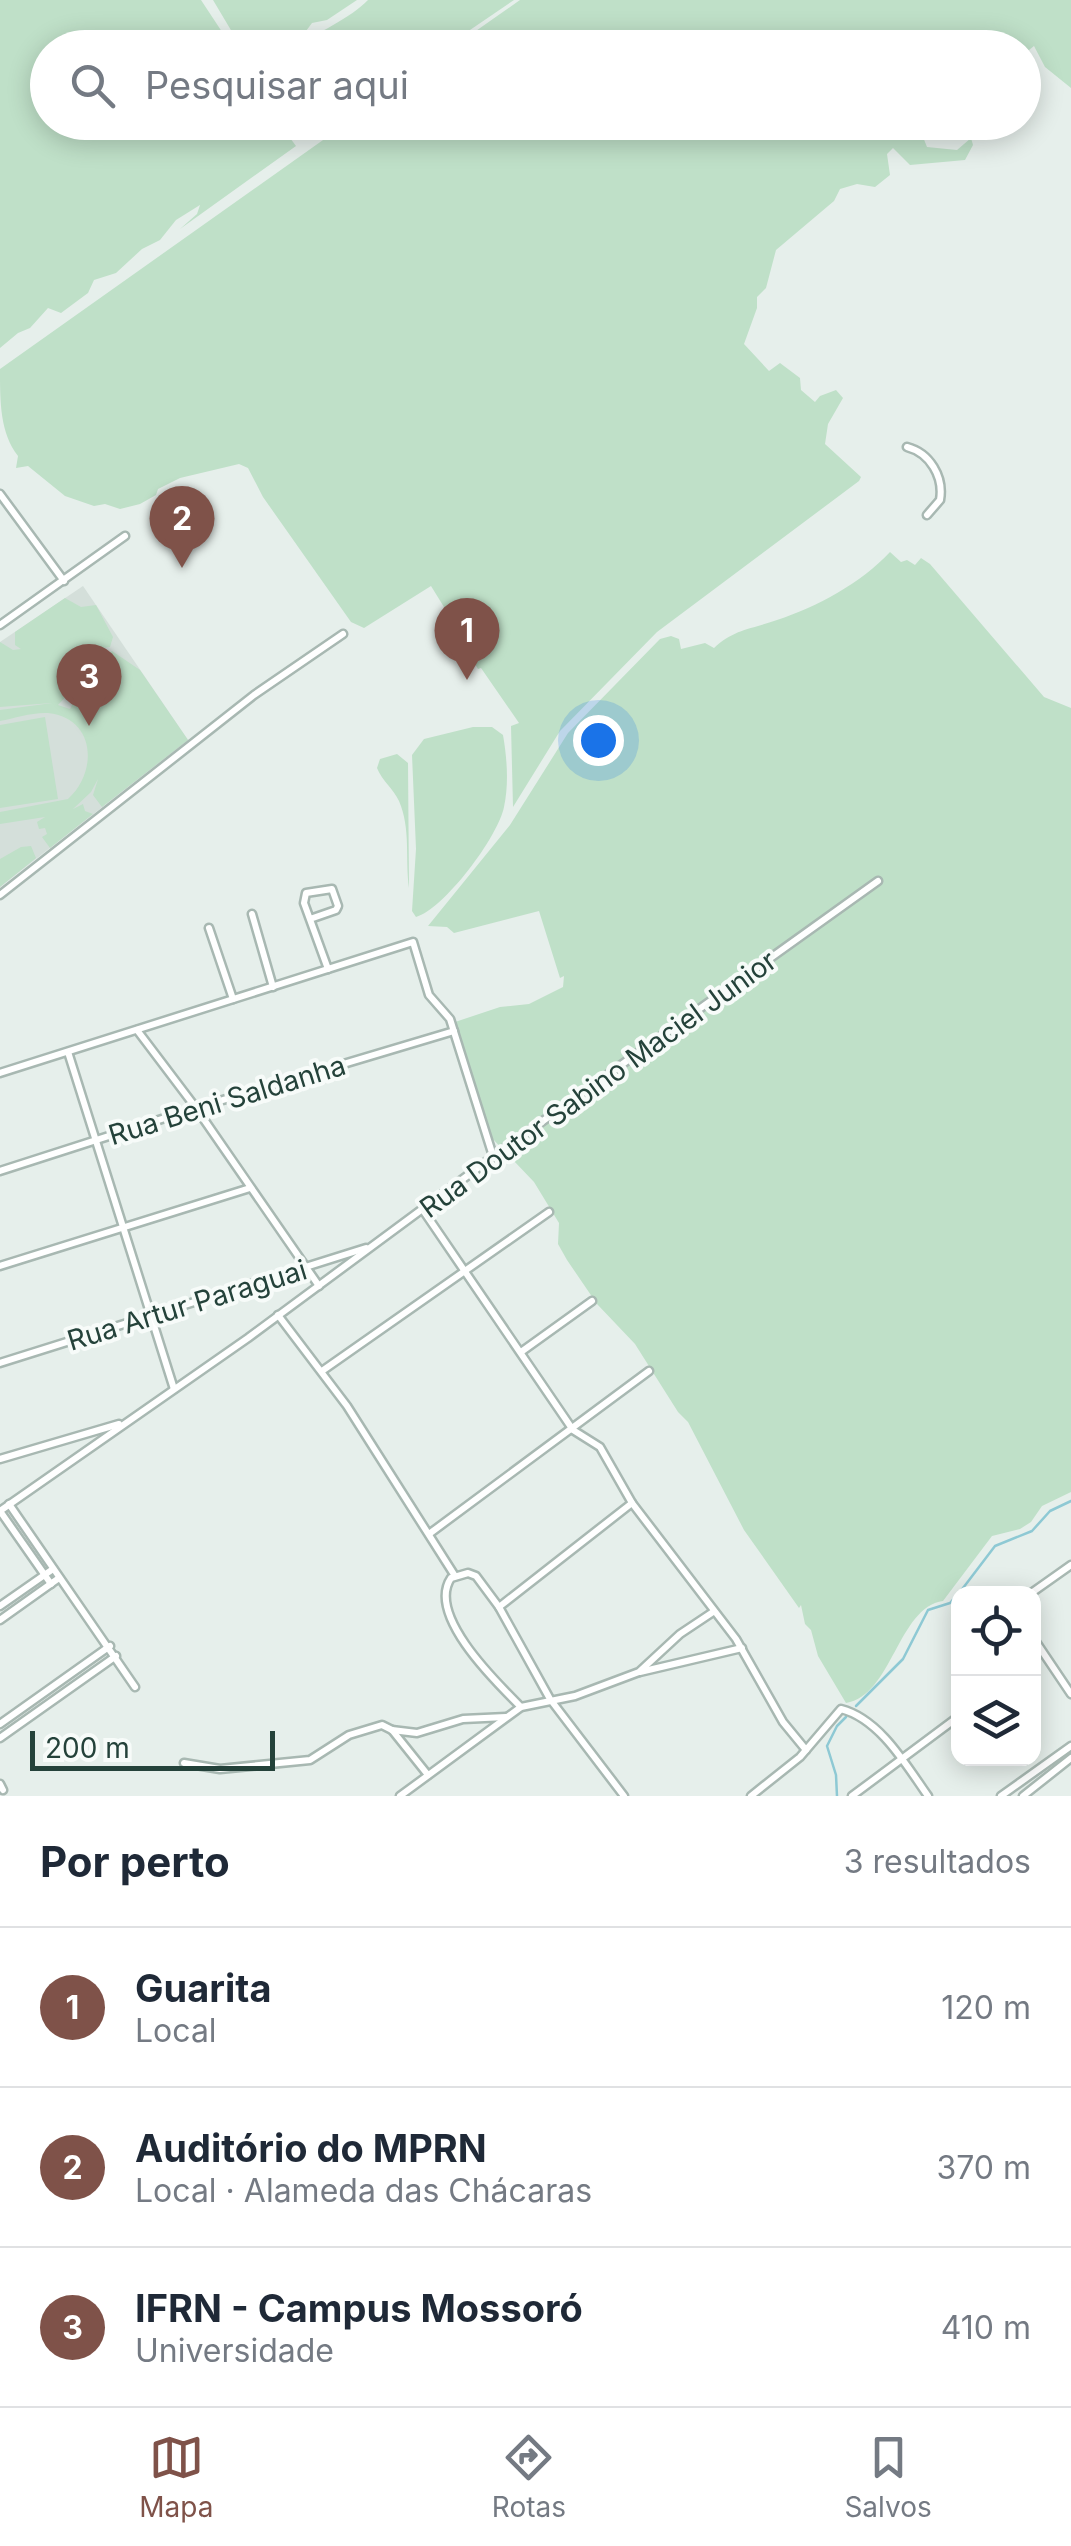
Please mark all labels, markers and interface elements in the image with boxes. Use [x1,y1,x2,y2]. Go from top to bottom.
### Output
search box [30,30,1041,140]
icon: search [65,58,120,113]
text: Pesquisar aqui [145,62,409,108]
pin: 2 [150,486,214,568]
pin: 1 [434,598,500,680]
pin: 3 [56,644,122,726]
your location [573,715,624,766]
street label: Rua Doutor Sabino Maciel Junior [413,943,783,1225]
street label: Rua Beni Saldanha [104,1048,350,1152]
street label: Rua Artur Paraguai [63,1252,311,1358]
map controls [951,1586,1041,1766]
button: locate [951,1586,1041,1676]
button: layers [951,1676,1041,1766]
scale bar [30,1726,275,1770]
text: 200 m [45,1731,130,1765]
text: Por perto [40,1836,230,1887]
text: 3 resultados [844,1842,1031,1881]
text: Guarita [135,1965,271,2011]
text: 1 [66,1988,79,2027]
text: 120 m [941,1988,1031,2027]
text: Local [135,2011,217,2050]
text: Auditório do MPRN [135,2125,487,2171]
text: 2 [62,2148,83,2187]
text: 370 m [936,2148,1031,2187]
text: Local · Alameda das Chácaras [135,2171,592,2210]
text: IFRN - Campus Mossoró [135,2285,583,2331]
text: 3 [62,2308,83,2347]
text: 410 m [941,2308,1031,2347]
text: Universidade [135,2331,334,2370]
tab: Mapa [139,2430,213,2524]
tab: Rotas [492,2430,566,2524]
tab: Salvos [844,2430,932,2524]

